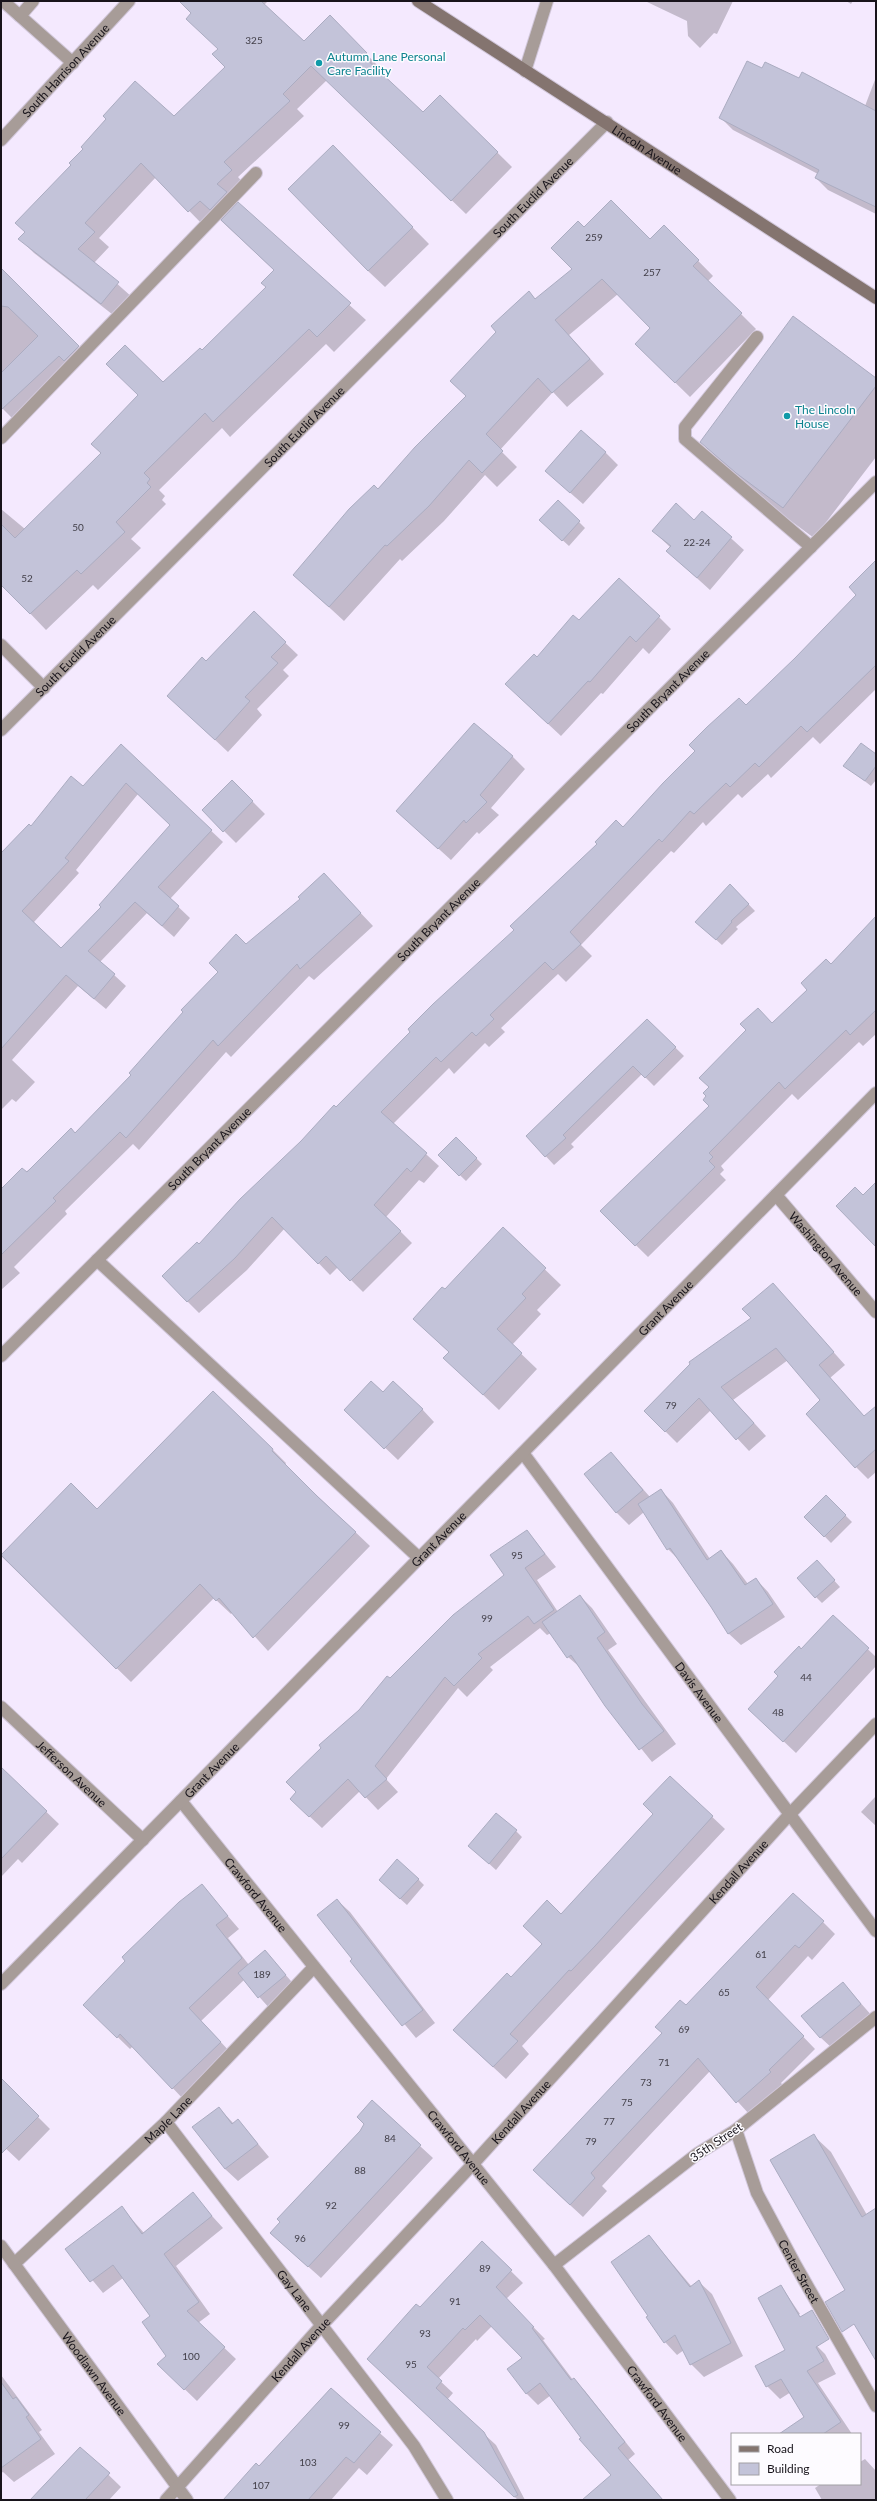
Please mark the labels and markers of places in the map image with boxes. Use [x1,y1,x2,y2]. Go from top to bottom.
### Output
place label: Autumn Lane Personal Care Facility [327,49,446,78]
marker: Autumn Lane Personal Care Facility [314,58,324,68]
place label: The Lincoln House [795,402,856,431]
marker: The Lincoln House [782,411,792,421]

